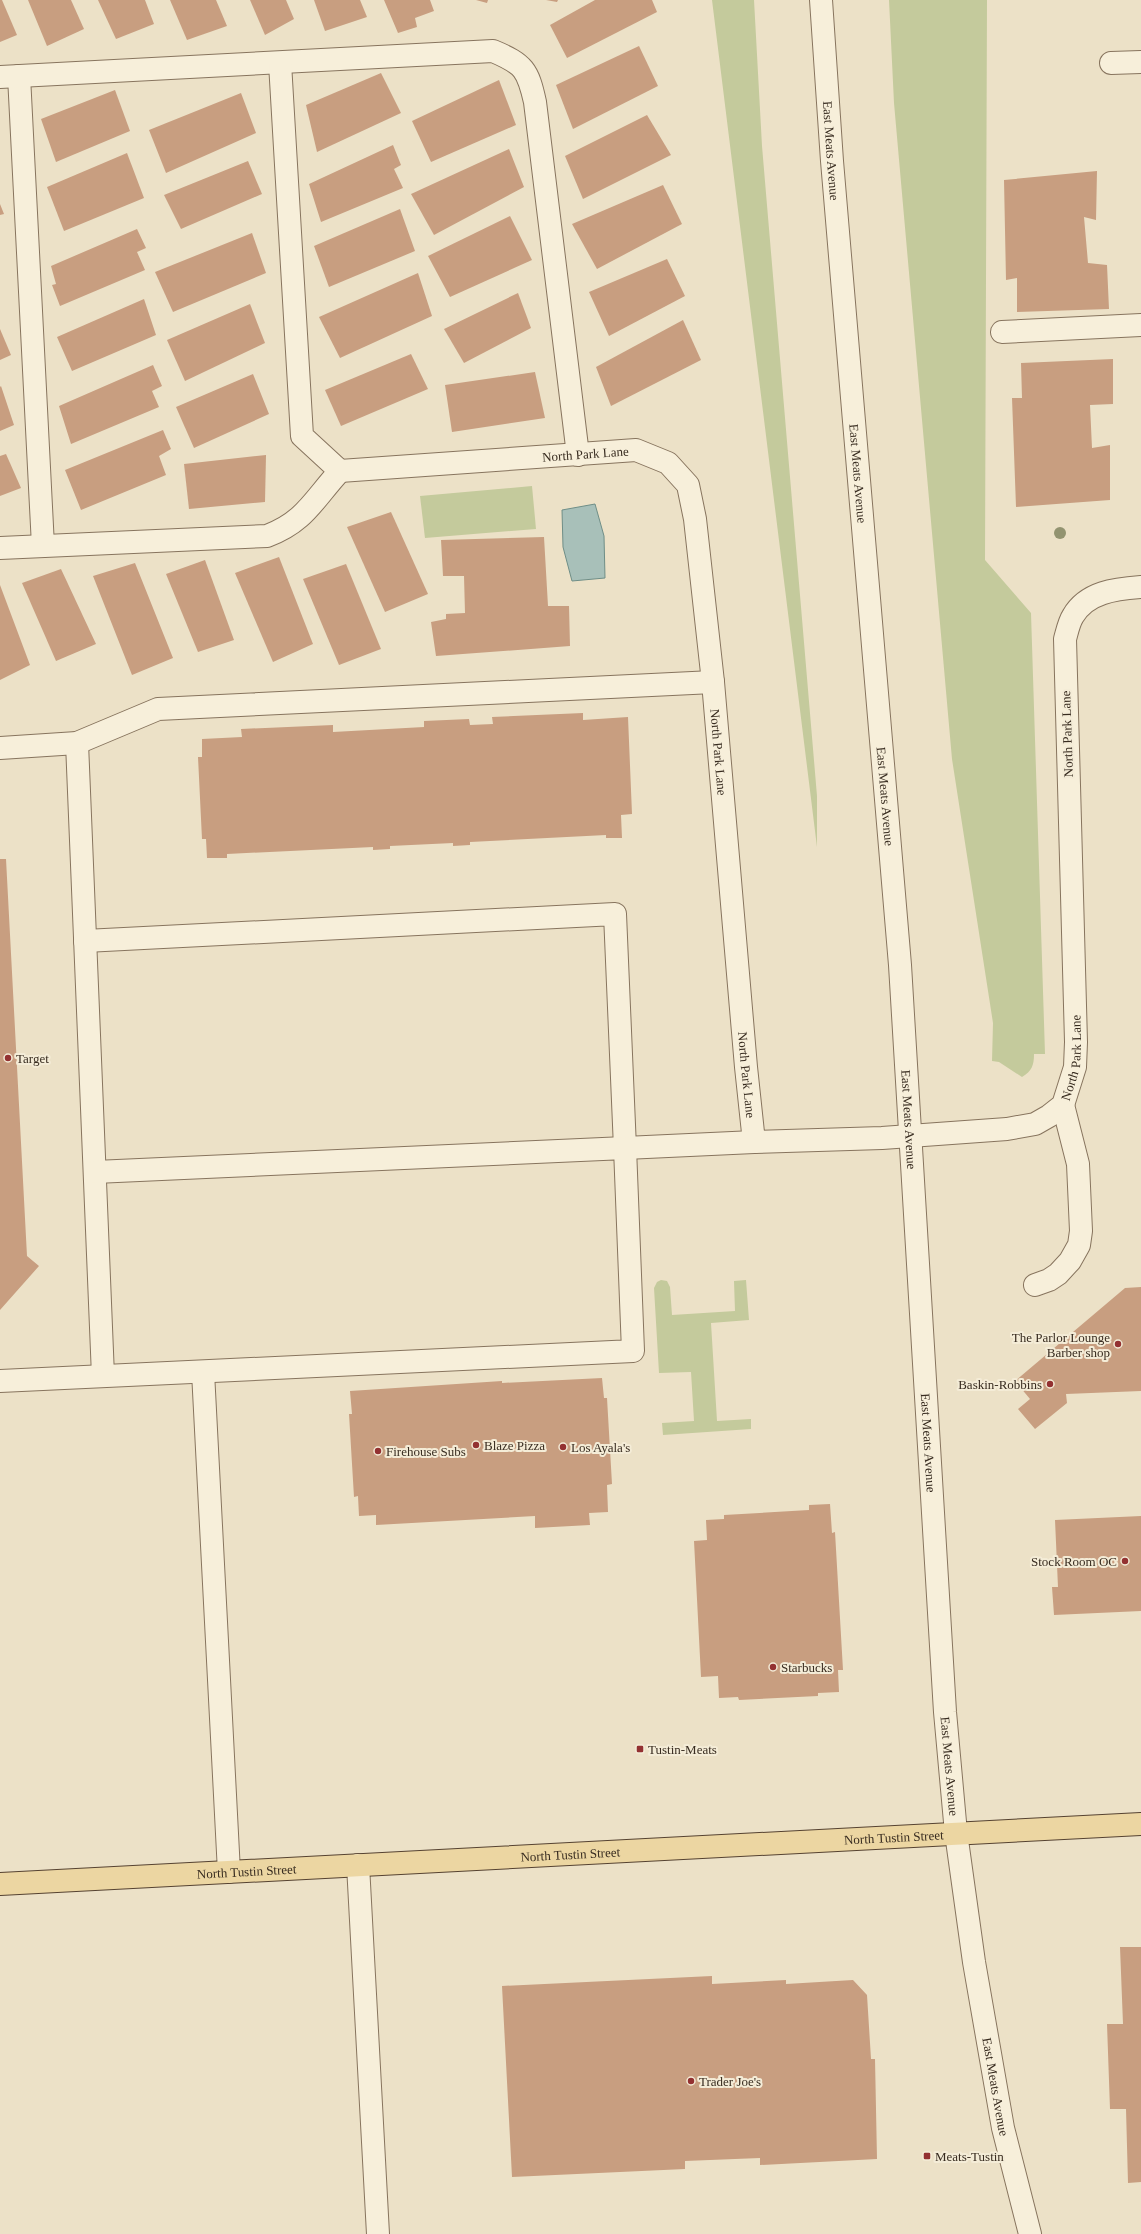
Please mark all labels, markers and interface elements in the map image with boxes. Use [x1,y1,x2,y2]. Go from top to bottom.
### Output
street label: East Meats Avenue [820,100,843,201]
street label: East Meats Avenue [847,423,870,524]
street label: North Park Lane [542,443,629,464]
street label: North Park Lane [1058,690,1076,778]
street label: North Park Lane [708,708,730,796]
street label: East Meats Avenue [874,746,897,847]
street label: North Park Lane [1057,1014,1084,1102]
street label: North Park Lane [735,1031,759,1119]
place label: Target [16,1051,49,1066]
marker: Target [3,1053,13,1063]
street label: East Meats Avenue [899,1069,920,1170]
place label: The Parlor Lounge Barber shop [1012,1330,1110,1360]
marker: The Parlor Lounge Barber shop [1113,1339,1123,1349]
place label: Baskin-Robbins [958,1377,1042,1392]
marker: Baskin-Robbins [1045,1379,1055,1389]
street label: East Meats Avenue [918,1393,939,1493]
place label: Blaze Pizza [484,1438,545,1453]
marker: Blaze Pizza [471,1440,481,1450]
place label: Los Ayala's [571,1440,630,1455]
marker: Los Ayala's [558,1442,568,1452]
place label: Firehouse Subs [386,1444,466,1459]
marker: Firehouse Subs [373,1446,383,1456]
place label: Stock Room OC [1031,1554,1117,1569]
marker: Stock Room OC [1120,1556,1130,1566]
place label: Starbucks [781,1660,832,1675]
marker: Starbucks [768,1662,778,1672]
street label: East Meats Avenue [938,1716,962,1817]
place label: Tustin-Meats [648,1742,717,1757]
marker: Tustin-Meats [635,1744,645,1754]
street label: North Tustin Street [844,1827,944,1847]
street label: North Tustin Street [520,1844,621,1864]
street label: North Tustin Street [196,1861,297,1881]
street label: East Meats Avenue [980,2036,1012,2138]
place label: Trader Joe's [699,2074,761,2089]
marker: Trader Joe's [686,2076,696,2086]
place label: Meats-Tustin [935,2149,1004,2164]
marker: Meats-Tustin [922,2151,932,2161]

